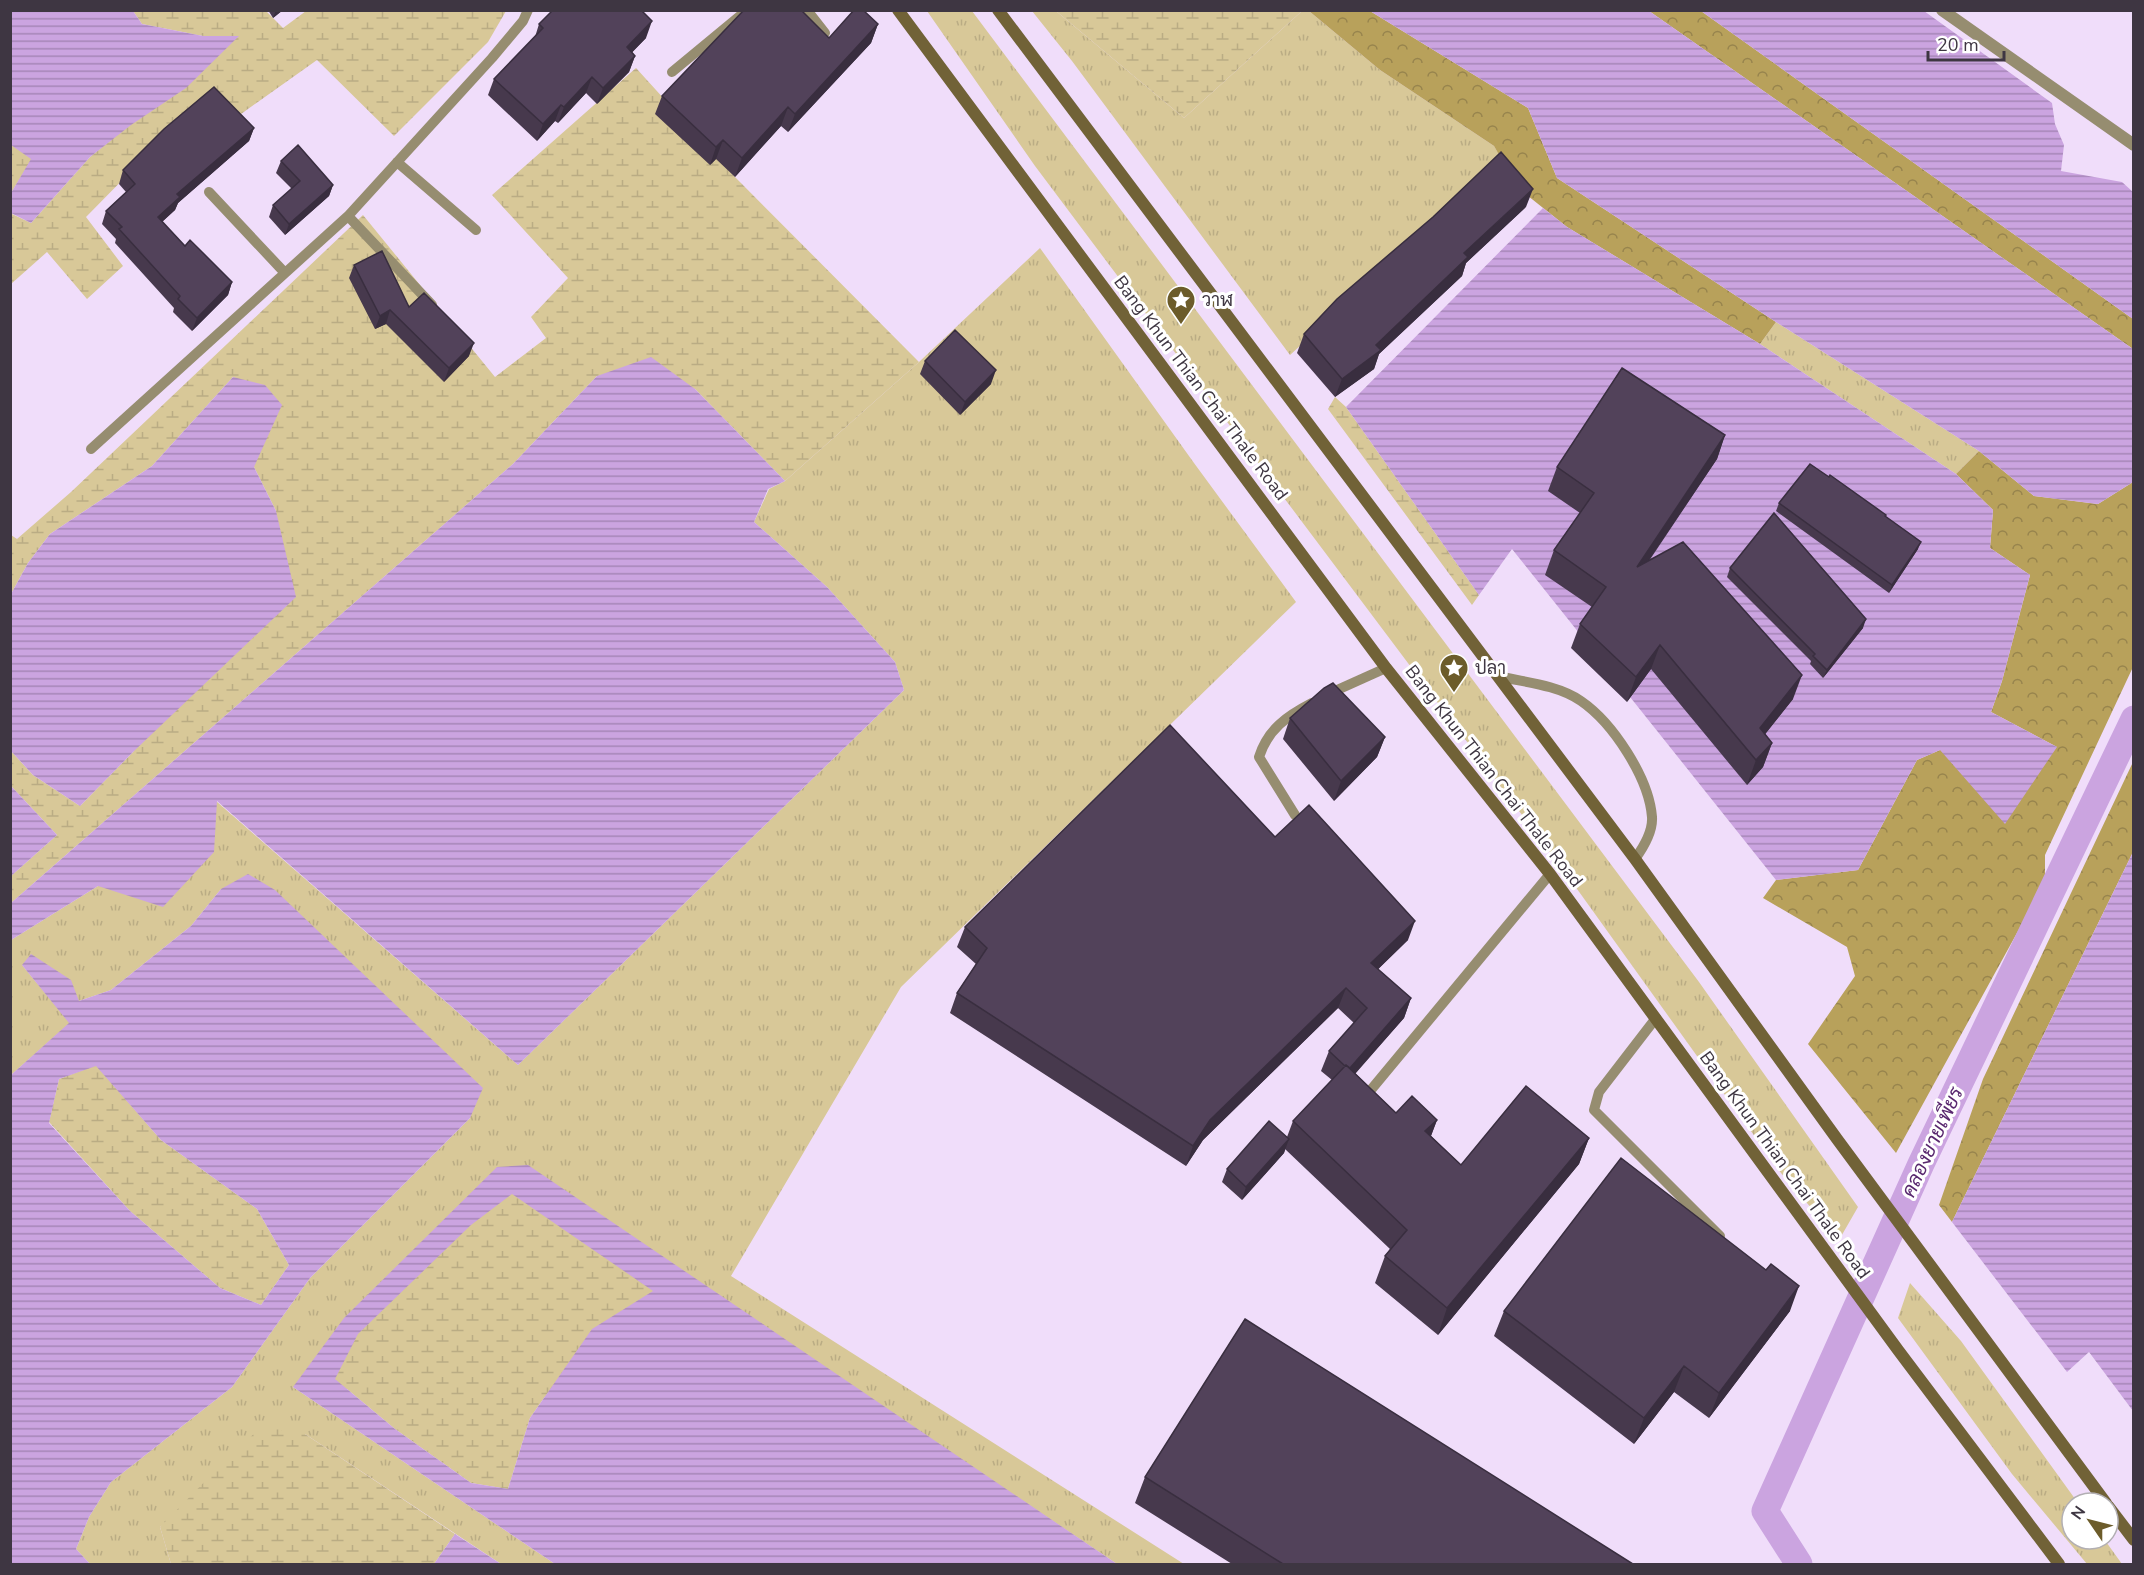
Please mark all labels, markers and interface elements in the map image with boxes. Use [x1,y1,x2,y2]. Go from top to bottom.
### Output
scale bar [1928,24,2004,62]
text: 20 m [1937,33,1979,57]
street label: Bang Khun Thian Chai Thale Road [1108,271,1294,505]
place icon: วาฬ [1165,284,1197,326]
place label: วาฬ [1202,288,1233,312]
place icon: ปลา [1438,652,1470,694]
place label: ปลา [1475,656,1506,680]
street label: Bang Khun Thian Chai Thale Road [1400,660,1588,892]
street label: Bang Khun Thian Chai Thale Road [1694,1046,1876,1284]
water label: คลองยายเพียร [1895,1081,1970,1202]
north arrow [2060,1491,2120,1551]
text: N [2066,1502,2091,1524]

